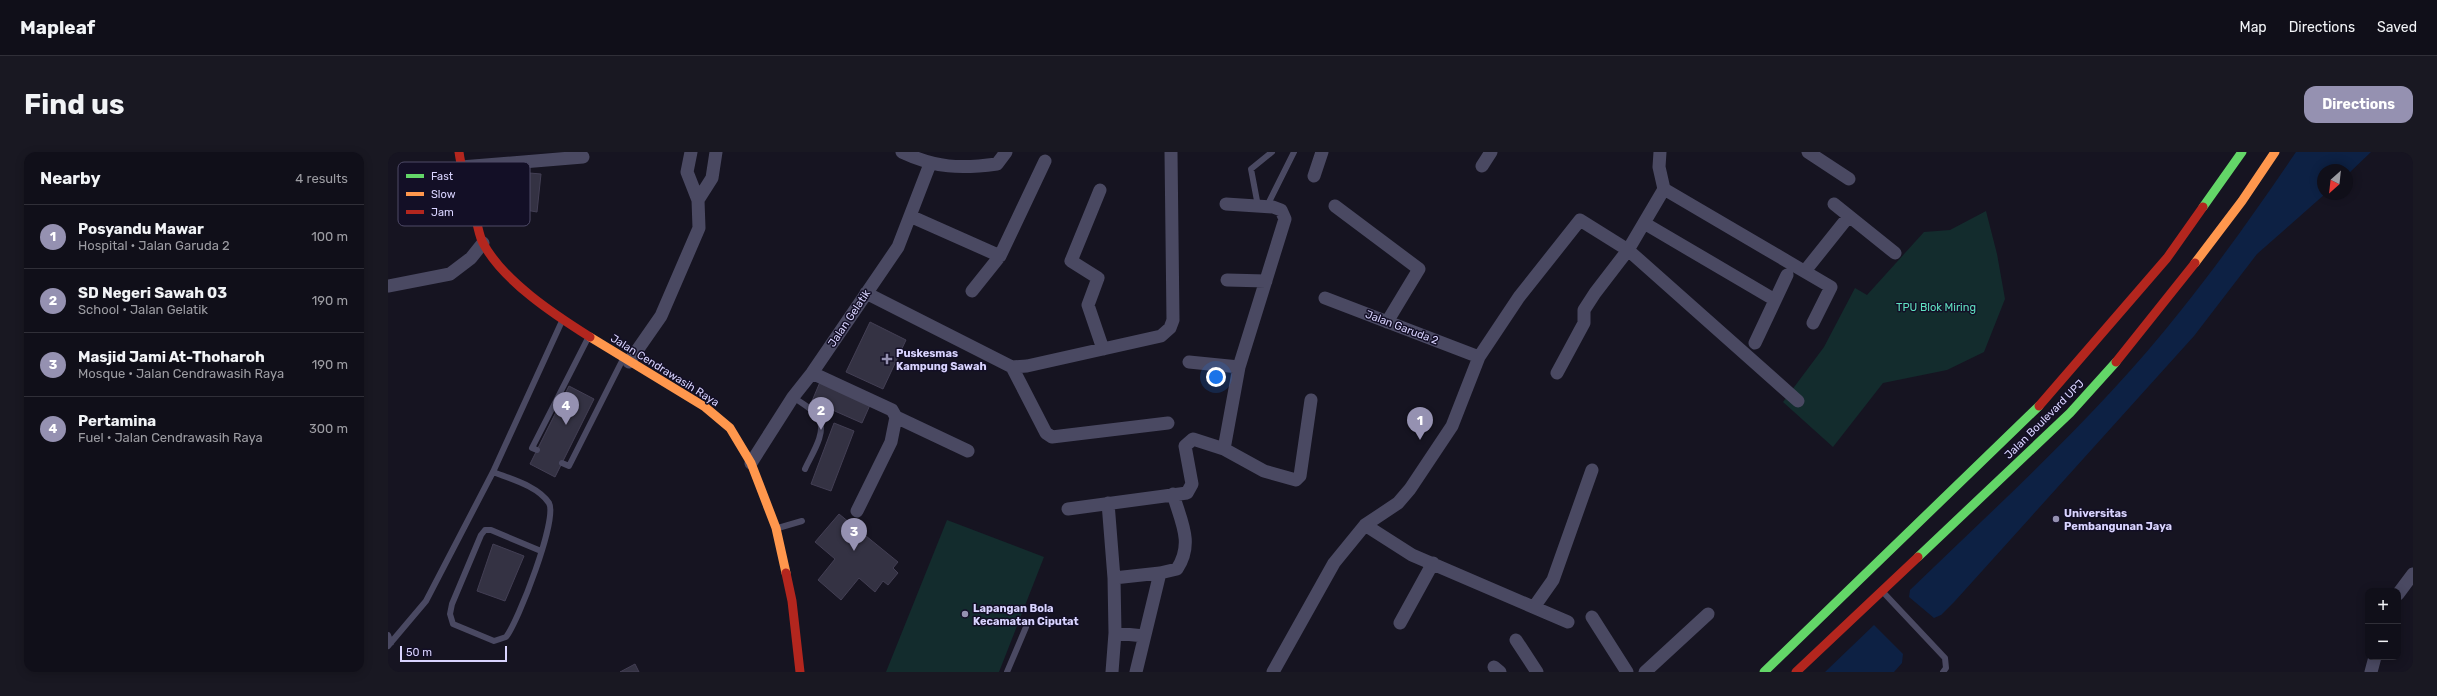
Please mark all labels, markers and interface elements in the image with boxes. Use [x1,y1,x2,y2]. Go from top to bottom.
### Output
text: Mapleaf [20,16,95,39]
text: Map [2240,19,2267,36]
text: Directions [2289,19,2355,36]
text: Saved [2377,19,2417,36]
button: Directions [2304,86,2413,123]
text: Find us [24,88,124,121]
legend [398,162,530,226]
north arrow [2317,164,2353,200]
text: Nearby [40,168,101,188]
text: Fast [431,170,454,183]
text: 4 results [295,171,348,186]
text: Slow [431,188,456,201]
text: Jam [431,206,454,219]
text: Posyandu Mawar [78,220,204,238]
text: 1 [50,229,56,244]
text: 100 m [311,229,348,244]
text: Hospital · Jalan Garuda 2 [78,238,230,253]
text: SD Negeri Sawah 03 [78,284,227,302]
street label: Jalan Gelatik [826,287,873,349]
text: 2 [49,293,57,308]
text: 190 m [312,293,348,308]
park label: TPU Blok Miring [1896,301,1976,314]
text: School · Jalan Gelatik [78,302,208,317]
street label: Jalan Garuda 2 [1363,308,1440,347]
street label: Jalan Cendrawasih Raya [608,332,721,409]
place label: Puskesmas Kampung Sawah [896,347,987,373]
text: Masjid Jami At-Thoharoh [78,348,265,366]
marker: Puskesmas Kampung Sawah [881,353,893,365]
text: 3 [49,357,57,372]
text: 190 m [312,357,348,372]
text: Mosque · Jalan Cendrawasih Raya [78,366,284,381]
your location [1206,367,1226,387]
street label: Jalan Boulevard UPJ [2002,377,2087,462]
pin: 4 [553,392,579,425]
pin: 2 [808,397,834,430]
pin: 1 [1407,407,1433,440]
text: Pertamina [78,412,156,430]
text: 4 [49,421,57,436]
text: 300 m [309,421,348,436]
text: Fuel · Jalan Cendrawasih Raya [78,430,263,445]
place label: Universitas Pembangunan Jaya [2064,507,2172,533]
marker: Universitas Pembangunan Jaya [2051,514,2061,524]
pin: 3 [841,518,867,551]
map controls [2365,588,2401,660]
button: + [2365,588,2401,624]
place label: Lapangan Bola Kecamatan Ciputat [973,602,1079,628]
marker: Lapangan Bola Kecamatan Ciputat [960,609,970,619]
button: − [2365,624,2401,660]
scale bar [400,644,507,663]
text: 50 m [406,646,432,659]

